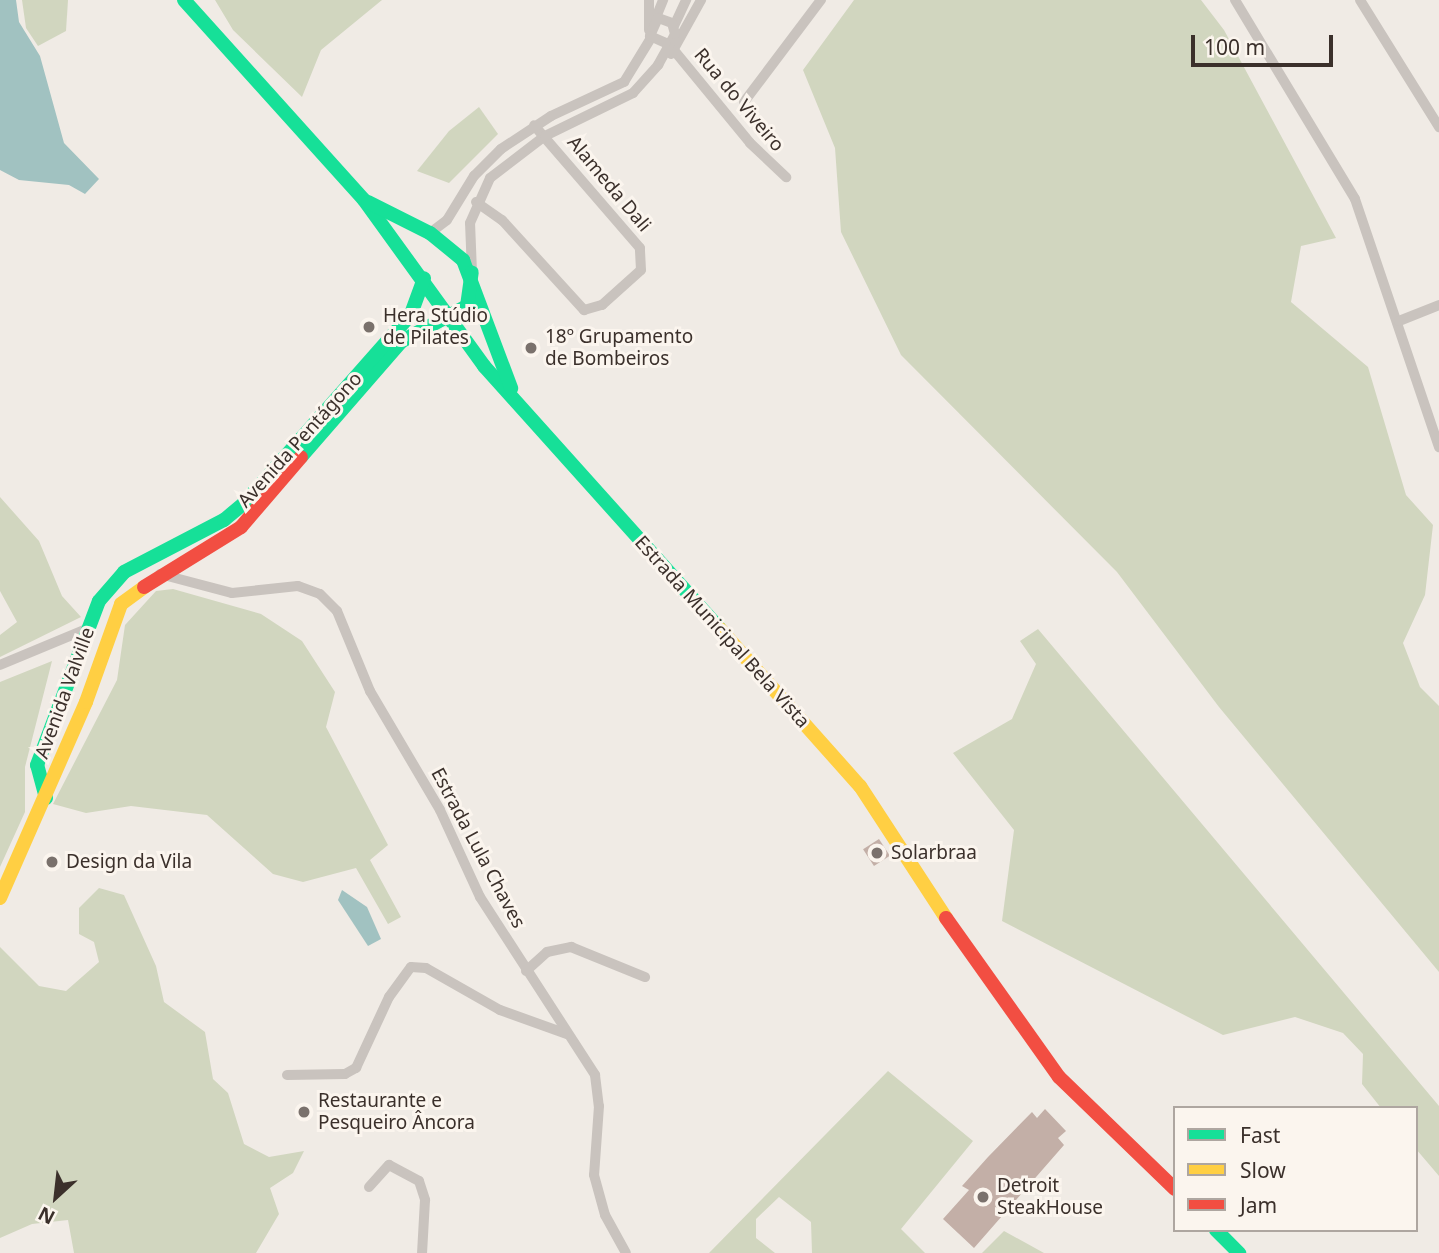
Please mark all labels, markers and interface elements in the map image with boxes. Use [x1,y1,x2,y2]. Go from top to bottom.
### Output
scale bar [1194,21,1336,65]
text: 100 m [1204,33,1265,61]
street label: Rua do Viveiro [689,44,789,156]
street label: Alameda Dali [562,132,656,236]
place label: Hera Stúdio de Pilates [383,305,488,349]
marker: Hera Stúdio de Pilates [361,319,377,335]
place label: 18º Grupamento de Bombeiros [545,326,693,370]
marker: 18º Grupamento de Bombeiros [523,340,539,356]
street label: Avenida Pentágono [233,368,367,512]
street label: Estrada Municipal Bela Vista [630,531,814,733]
street label: Avenida Valville [31,624,99,762]
street label: Estrada Lula Chaves [426,764,530,932]
place label: Solarbraa [891,842,977,864]
marker: Solarbraa [869,845,885,861]
place label: Design da Vila [66,851,192,873]
marker: Design da Vila [44,854,60,870]
place label: Restaurante e Pesqueiro Âncora [318,1090,475,1134]
marker: Restaurante e Pesqueiro Âncora [296,1104,312,1120]
legend [1173,1106,1418,1232]
text: Fast [1240,1121,1280,1149]
text: Slow [1240,1156,1286,1184]
north arrow [21,1162,91,1232]
place label: Detroit SteakHouse [997,1175,1103,1219]
marker: Detroit SteakHouse [975,1189,991,1205]
text: Jam [1240,1191,1277,1219]
text: N [34,1201,59,1231]

